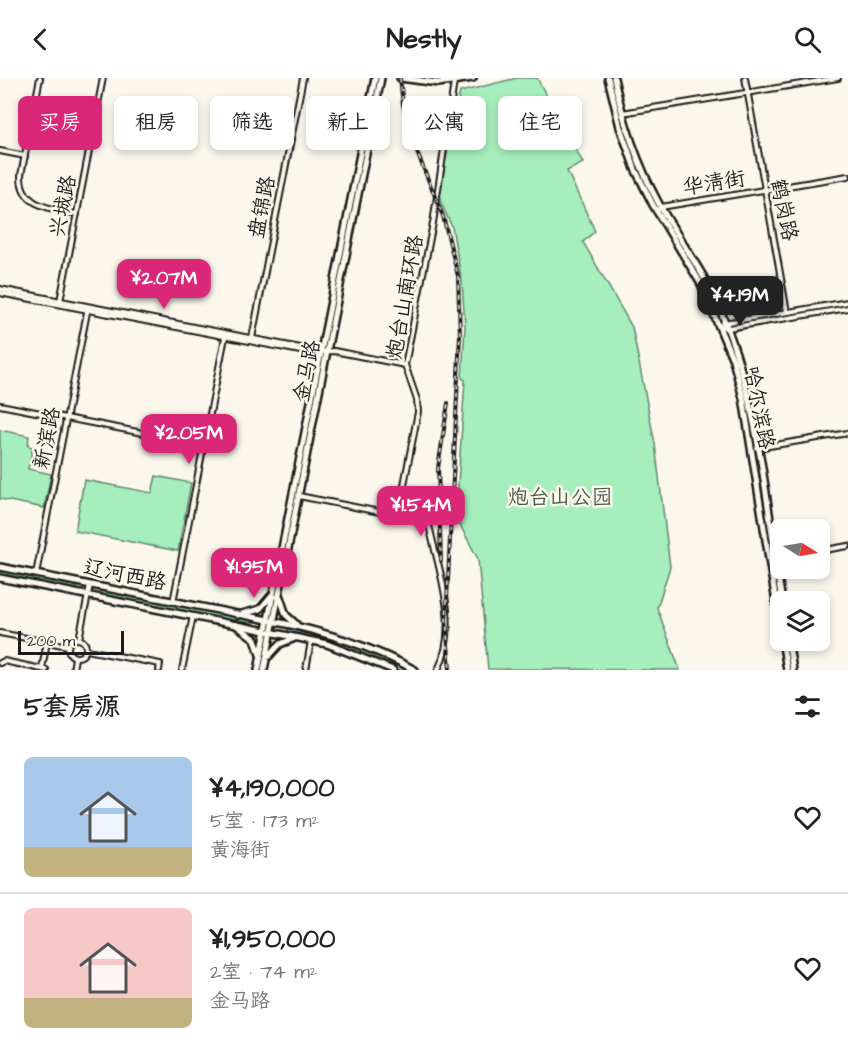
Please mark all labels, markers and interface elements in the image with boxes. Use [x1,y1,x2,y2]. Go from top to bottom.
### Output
text: Nestly [386,20,462,58]
icon: back [24,23,57,56]
icon: search [791,23,824,56]
chip: 买房 [18,96,102,150]
chip: 租房 [114,96,198,150]
chip: 筛选 [210,96,294,150]
chip: 新上 [306,96,390,150]
chip: 公寓 [402,96,486,150]
chip: 住宅 [498,96,582,150]
street label: 华清街 [681,164,747,202]
street label: 兴城路 [43,172,83,240]
street label: 盘锦路 [242,173,282,241]
street label: 鹤岗路 [763,176,805,244]
street label: 炮台山南环路 [380,232,430,362]
pin: ¥2.07M [115,259,213,310]
text: ¥2.07M [131,264,197,292]
pin: ¥4.19M [691,276,789,327]
text: ¥4.19M [711,281,769,309]
street label: 金马路 [287,337,327,405]
street label: 哈尔滨路 [737,364,781,452]
street label: 新滨路 [27,404,67,472]
pin: ¥2.05M [140,414,238,465]
text: ¥2.05M [155,419,223,447]
park label: 炮台山公园 [508,483,613,512]
pin: ¥1.54M [372,486,470,537]
text: ¥1.54M [391,491,451,519]
north arrow [770,519,830,579]
map controls [770,519,830,651]
pin: ¥1.95M [205,548,303,599]
street label: 辽河西路 [81,553,169,597]
text: ¥1.95M [225,553,283,581]
button: layers [770,591,830,651]
scale bar [18,628,124,656]
text: 200 m [27,630,75,652]
text: 5套房源 [24,689,120,725]
icon: filters [791,690,824,723]
text: ¥4,190,000 [210,770,335,806]
icon: home [72,781,144,853]
icon: heart [791,801,824,834]
text: 5室 · 173 m² [210,807,319,835]
text: 黄海街 [210,836,270,864]
text: ¥1,950,000 [210,921,335,957]
icon: home [72,932,144,1004]
icon: heart [791,952,824,985]
text: 2室 · 74 m² [210,958,317,986]
text: 金马路 [210,987,270,1015]

